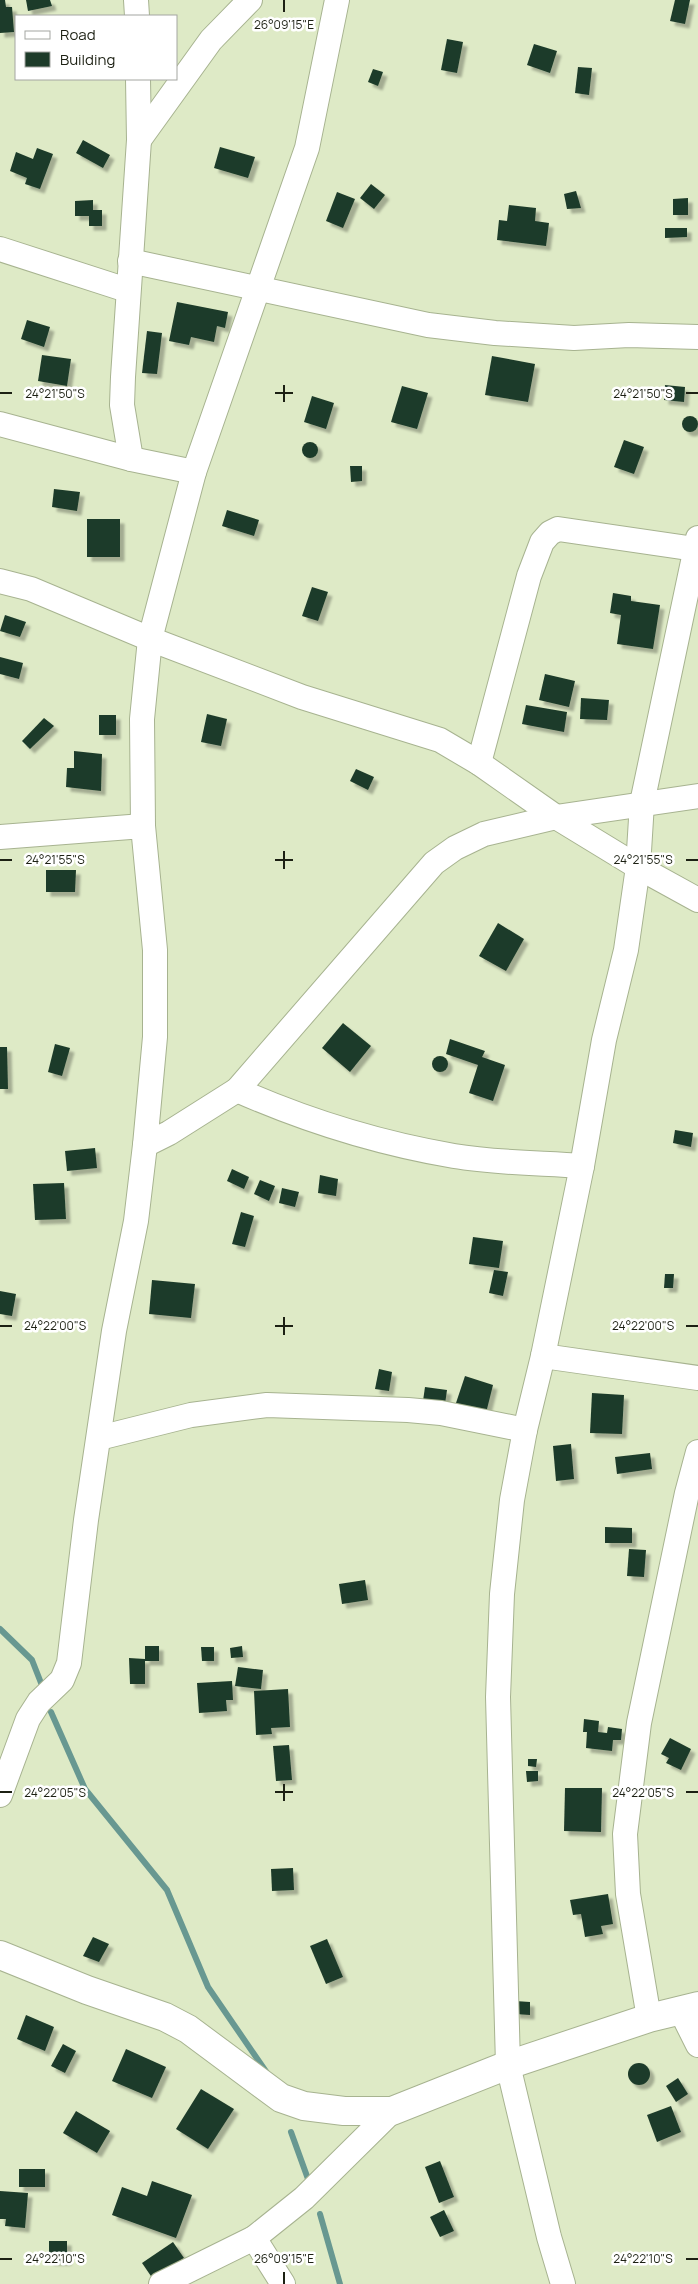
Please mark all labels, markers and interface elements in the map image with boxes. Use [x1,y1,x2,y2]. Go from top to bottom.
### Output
legend [15,15,178,80]
text: 26°09'15"E [254,16,314,33]
text: Road [60,24,96,45]
text: Building [60,49,115,70]
text: 24°21'50"S [25,385,85,402]
text: 24°21'50"S [613,385,673,402]
text: 24°21'55"S [25,851,85,868]
text: 24°21'55"S [613,851,673,868]
text: 24°22'00"S [24,1317,86,1334]
text: 24°22'00"S [612,1317,674,1334]
text: 24°22'05"S [24,1784,86,1801]
text: 24°22'05"S [612,1784,674,1801]
text: 24°22'10"S [25,2250,85,2267]
text: 26°09'15"E [254,2250,314,2267]
text: 24°22'10"S [613,2250,673,2267]

